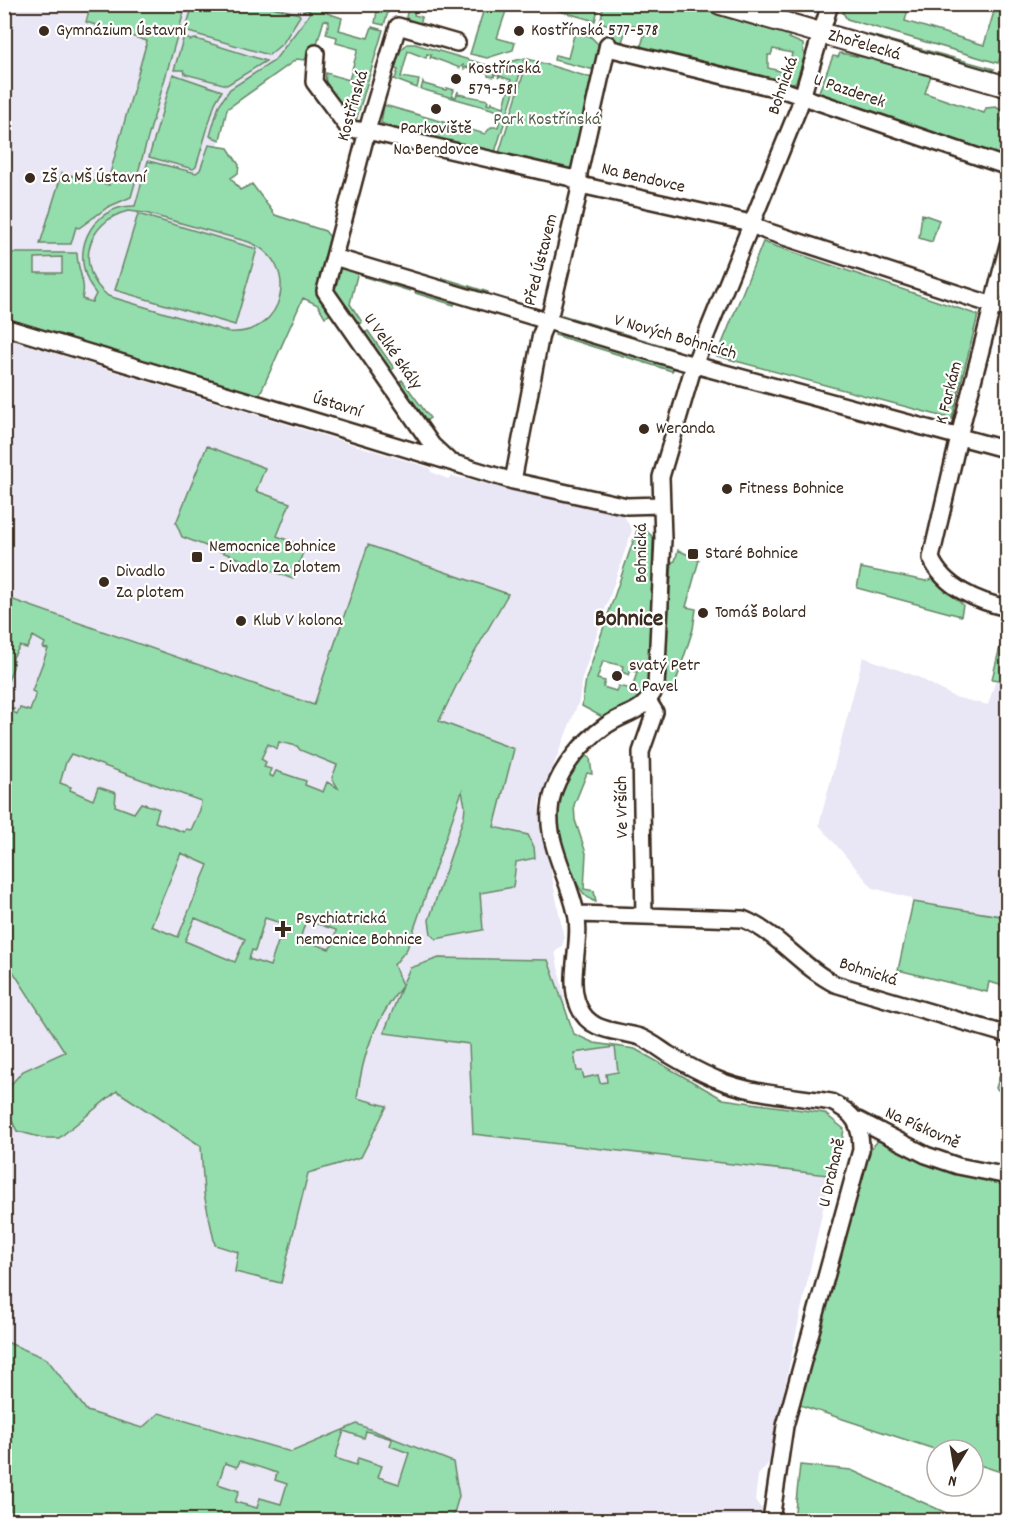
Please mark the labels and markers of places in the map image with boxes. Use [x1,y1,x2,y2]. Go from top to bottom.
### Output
place label: Gymnázium Ústavní [56,19,188,44]
place label: Kostřínská 577-578 [531,19,659,44]
marker: Gymnázium Ústavní [37,24,51,38]
marker: Kostřínská 577-578 [512,24,526,38]
place label: Kostřínská 579-581 [468,57,541,103]
marker: Kostřínská 579-581 [449,72,463,86]
marker: Parkoviště Na Bendovce [429,102,443,116]
place label: Parkoviště Na Bendovce [393,117,479,163]
place label: ZŠ a MŠ Ústavní [42,166,148,191]
marker: ZŠ a MŠ Ústavní [23,171,37,185]
place label: Weranda [656,417,715,442]
marker: Weranda [637,422,651,436]
place label: Fitness Bohnice [739,477,844,502]
marker: Fitness Bohnice [720,482,734,496]
place label: Nemocnice Bohnice - Divadlo Za plotem [209,535,341,581]
place label: Staré Bohnice [705,542,798,567]
marker: Staré Bohnice [686,547,700,561]
marker: Nemocnice Bohnice - Divadlo Za plotem [190,550,204,564]
place label: Divadlo Za plotem [116,560,184,606]
marker: Divadlo Za plotem [97,575,111,589]
place label: Tomáš Bolard [715,601,806,626]
marker: Tomáš Bolard [696,606,710,620]
place label: Klub V kolona [253,609,343,634]
marker: Klub V kolona [234,614,248,628]
place label: svatý Petr a Pavel [629,654,700,700]
marker: svatý Petr a Pavel [610,669,624,683]
place label: Psychiatrická nemocnice Bohnice [296,907,422,953]
marker: Psychiatrická nemocnice Bohnice [274,920,292,938]

